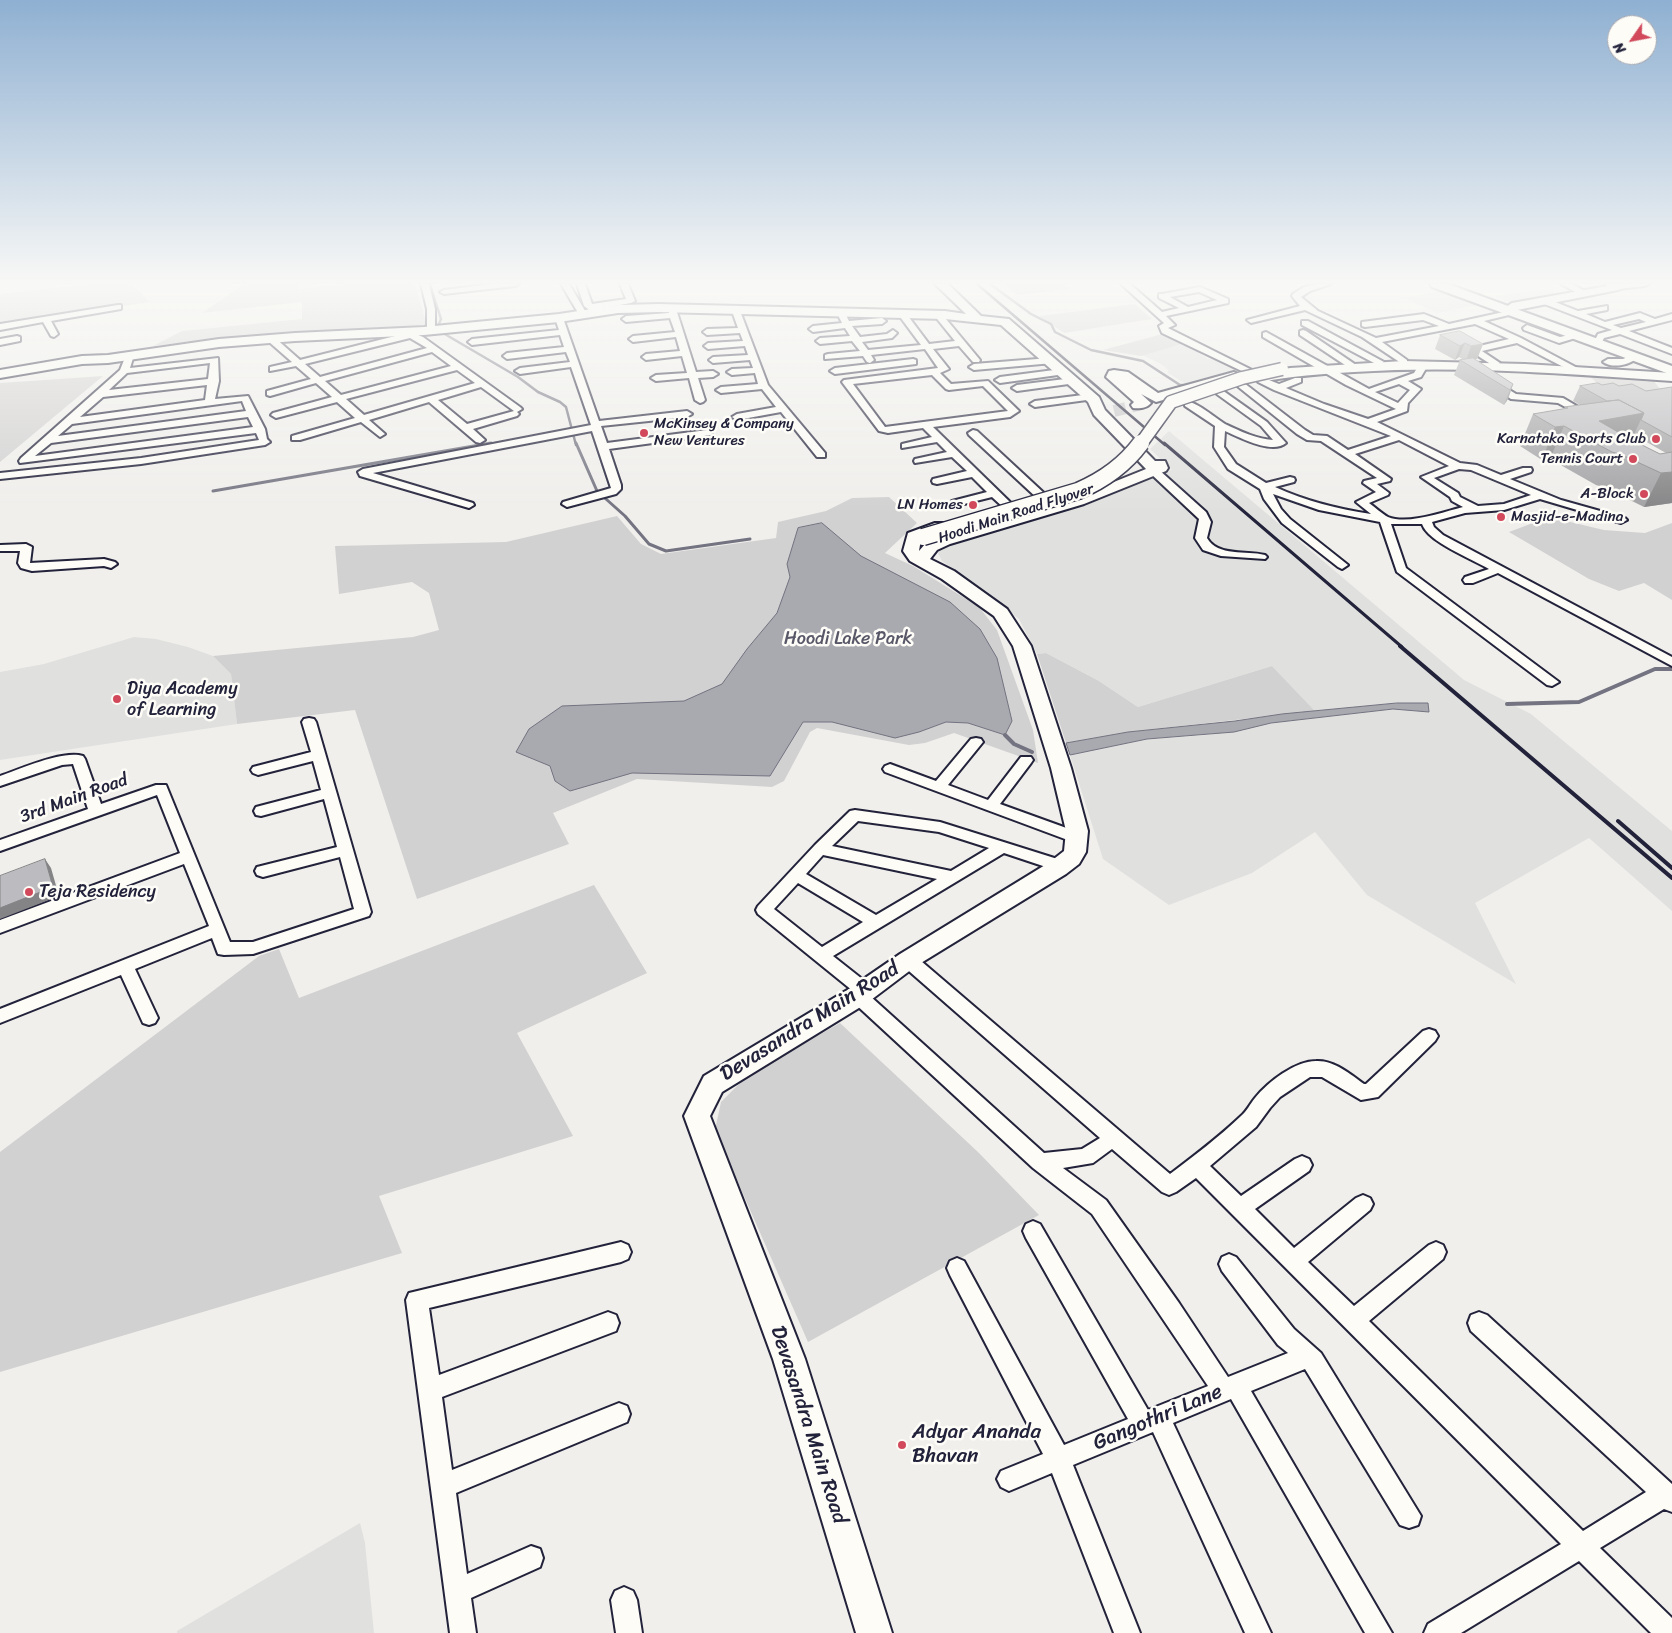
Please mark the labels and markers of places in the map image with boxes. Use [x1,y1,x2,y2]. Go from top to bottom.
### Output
place label: McKinsey & Company New Ventures [654,415,794,450]
marker: McKinsey & Company New Ventures [638,427,650,439]
place label: Karnataka Sports Club [1497,430,1646,448]
marker: Karnataka Sports Club [1650,433,1662,445]
place label: Tennis Court [1540,450,1623,468]
marker: Tennis Court [1627,453,1639,465]
place label: A-Block [1580,485,1634,503]
marker: A-Block [1638,488,1650,500]
place label: LN Homes [897,496,963,514]
marker: LN Homes [967,499,979,511]
place label: Masjid-e-Madina [1511,508,1623,526]
marker: Masjid-e-Madina [1495,511,1507,523]
place label: Diya Academy of Learning [127,678,238,721]
marker: Diya Academy of Learning [111,693,123,705]
place label: Teja Residency [39,881,156,903]
marker: Teja Residency [23,886,35,898]
place label: Adyar Ananda Bhavan [912,1420,1041,1470]
marker: Adyar Ananda Bhavan [896,1439,908,1451]

